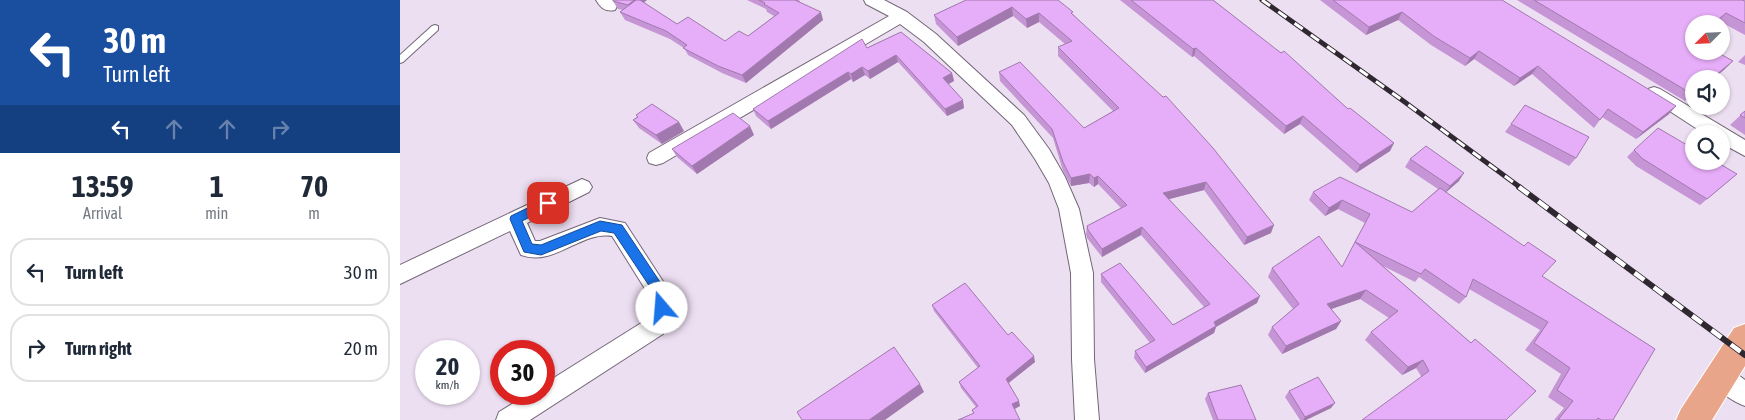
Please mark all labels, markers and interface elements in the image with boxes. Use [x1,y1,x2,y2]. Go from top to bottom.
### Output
north arrow [1685,15,1730,60]
map controls [1685,15,1730,170]
icon: left [20,20,85,85]
text: 30 m [103,20,166,60]
text: Turn left [103,61,170,87]
button: sound [1685,70,1730,115]
icon: left [107,115,135,143]
icon: ahead [160,115,188,143]
icon: ahead [213,115,241,143]
icon: right [266,115,294,143]
button: search [1685,125,1730,170]
text: 13:59 [72,169,134,203]
text: 1 [210,169,224,203]
text: 70 [300,169,328,203]
pin [527,182,569,224]
icon: arrive [534,189,562,217]
text: Arrival [83,204,122,222]
text: min [205,204,228,222]
text: m [308,204,320,222]
icon: left [22,258,50,286]
text: Turn left [65,261,123,283]
text: 30 m [344,261,378,283]
position arrow [635,281,687,333]
icon: right [22,334,50,362]
text: Turn right [65,337,132,359]
text: 20 m [344,337,378,359]
speed limit sign: 30 [490,340,555,405]
text: 20 [436,352,459,380]
text: km/h [436,378,459,392]

